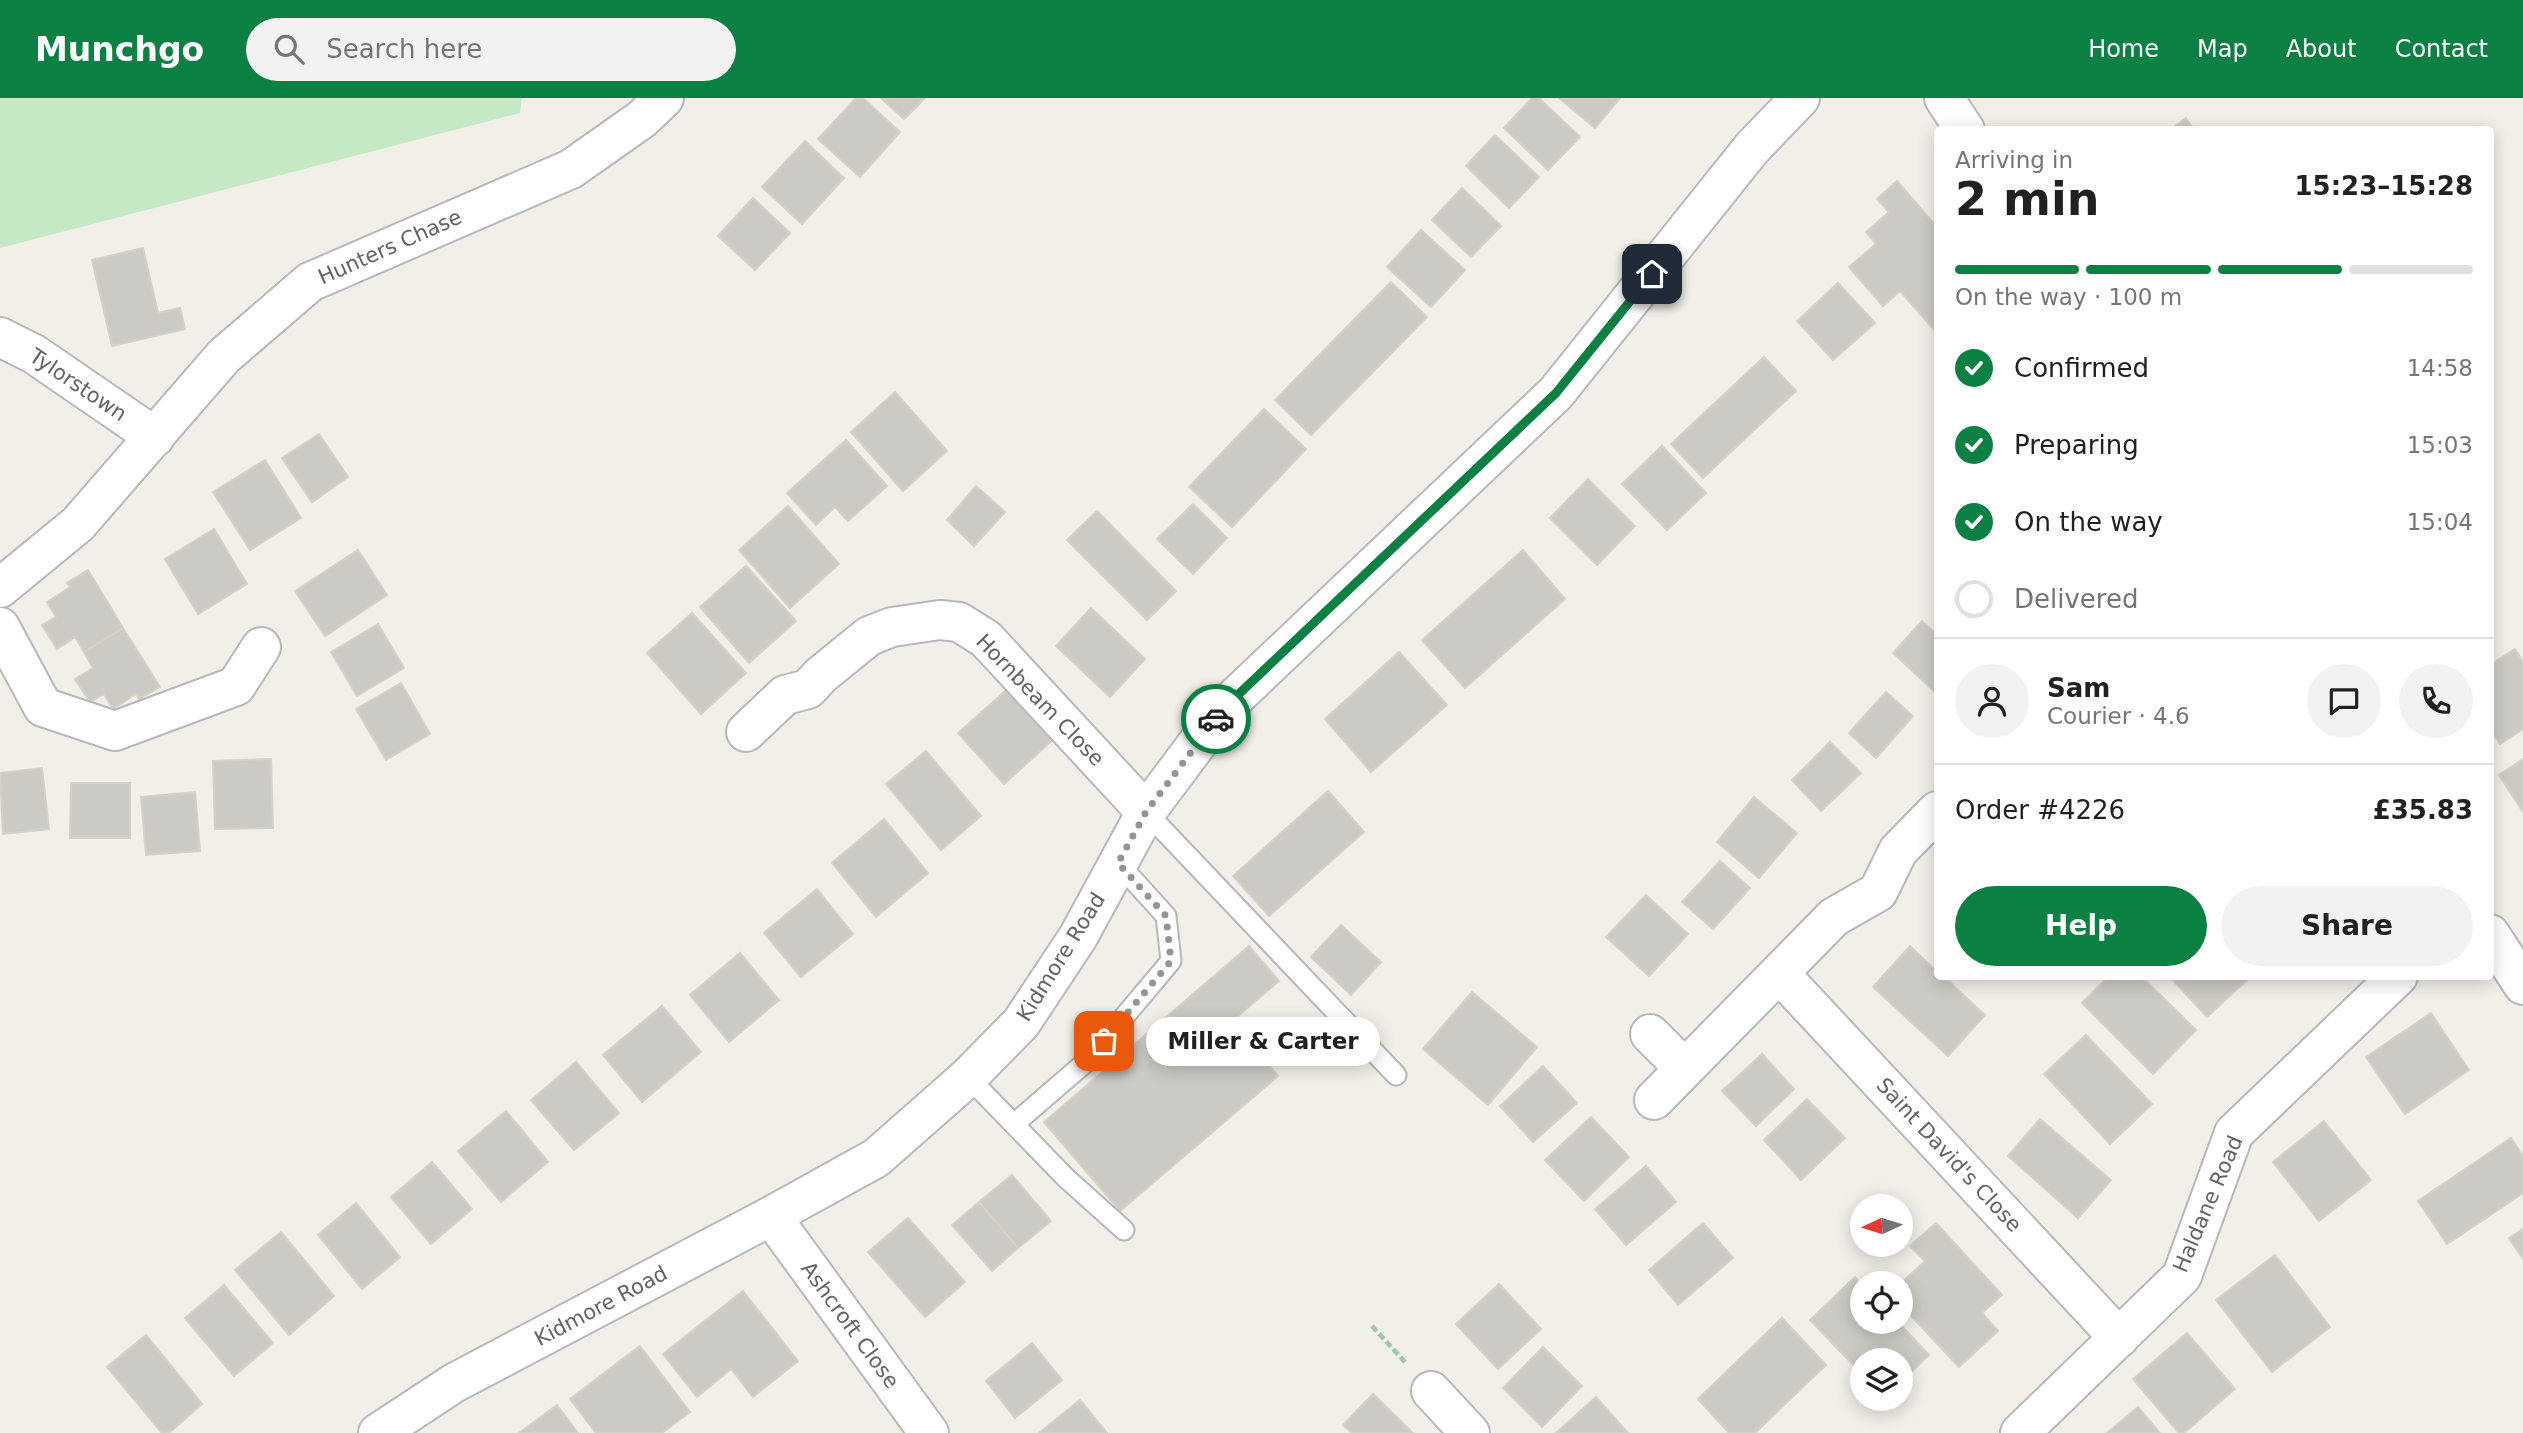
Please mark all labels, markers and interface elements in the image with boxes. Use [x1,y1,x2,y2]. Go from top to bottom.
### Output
search box [246,18,736,81]
text: Munchgo [35,30,204,69]
icon: search [270,30,308,68]
text: Search here [326,34,482,64]
text: Home [2088,35,2159,63]
text: Map [2197,35,2248,63]
text: About [2286,35,2357,63]
text: Contact [2395,35,2488,63]
text: Arriving in [1955,147,2073,173]
text: 15:23–15:28 [2294,171,2473,201]
text: 2 min [1955,172,2099,226]
street label: Hunters Chase [315,205,465,289]
pin [1622,244,1682,304]
icon: home [1633,255,1671,293]
text: On the way · 100 m [1955,284,2182,310]
street label: Tylorstown [24,343,131,426]
icon: check [1955,349,1993,387]
text: Confirmed [2014,353,2149,383]
text: 14:58 [2407,355,2473,381]
icon: check [1955,426,1993,464]
text: Preparing [2014,430,2139,460]
text: 15:03 [2407,432,2473,458]
icon: check [1955,503,1993,541]
text: On the way [2014,507,2163,537]
text: 15:04 [2407,509,2473,535]
text: Delivered [2014,584,2138,614]
street label: Hornbeam Close [971,629,1109,771]
button: person [1955,664,2029,738]
button: chat [2307,664,2381,738]
button: phone [2399,664,2473,738]
text: Sam [2047,673,2110,703]
courier [1181,684,1251,754]
icon: car [1197,700,1235,738]
text: Courier · 4.6 [2047,703,2190,729]
text: Order #4226 [1955,795,2125,825]
text: £35.83 [2373,795,2473,825]
button: Help [1955,886,2207,966]
button: Share [2221,886,2473,966]
street label: Kidmore Road [1012,888,1110,1026]
pin [1074,1011,1134,1071]
callout: Miller & Carter [1146,1016,1380,1066]
icon: bag [1085,1022,1123,1060]
text: Miller & Carter [1167,1028,1359,1054]
street label: Saint David's Close [1872,1073,2026,1237]
street label: Haldane Road [2168,1132,2248,1276]
north arrow [1850,1194,1913,1256]
map controls [1850,1194,1913,1411]
street label: Ashcroft Close [796,1257,904,1393]
street label: Kidmore Road [531,1261,671,1351]
button: locate [1850,1271,1913,1334]
button: layers [1850,1348,1913,1411]

